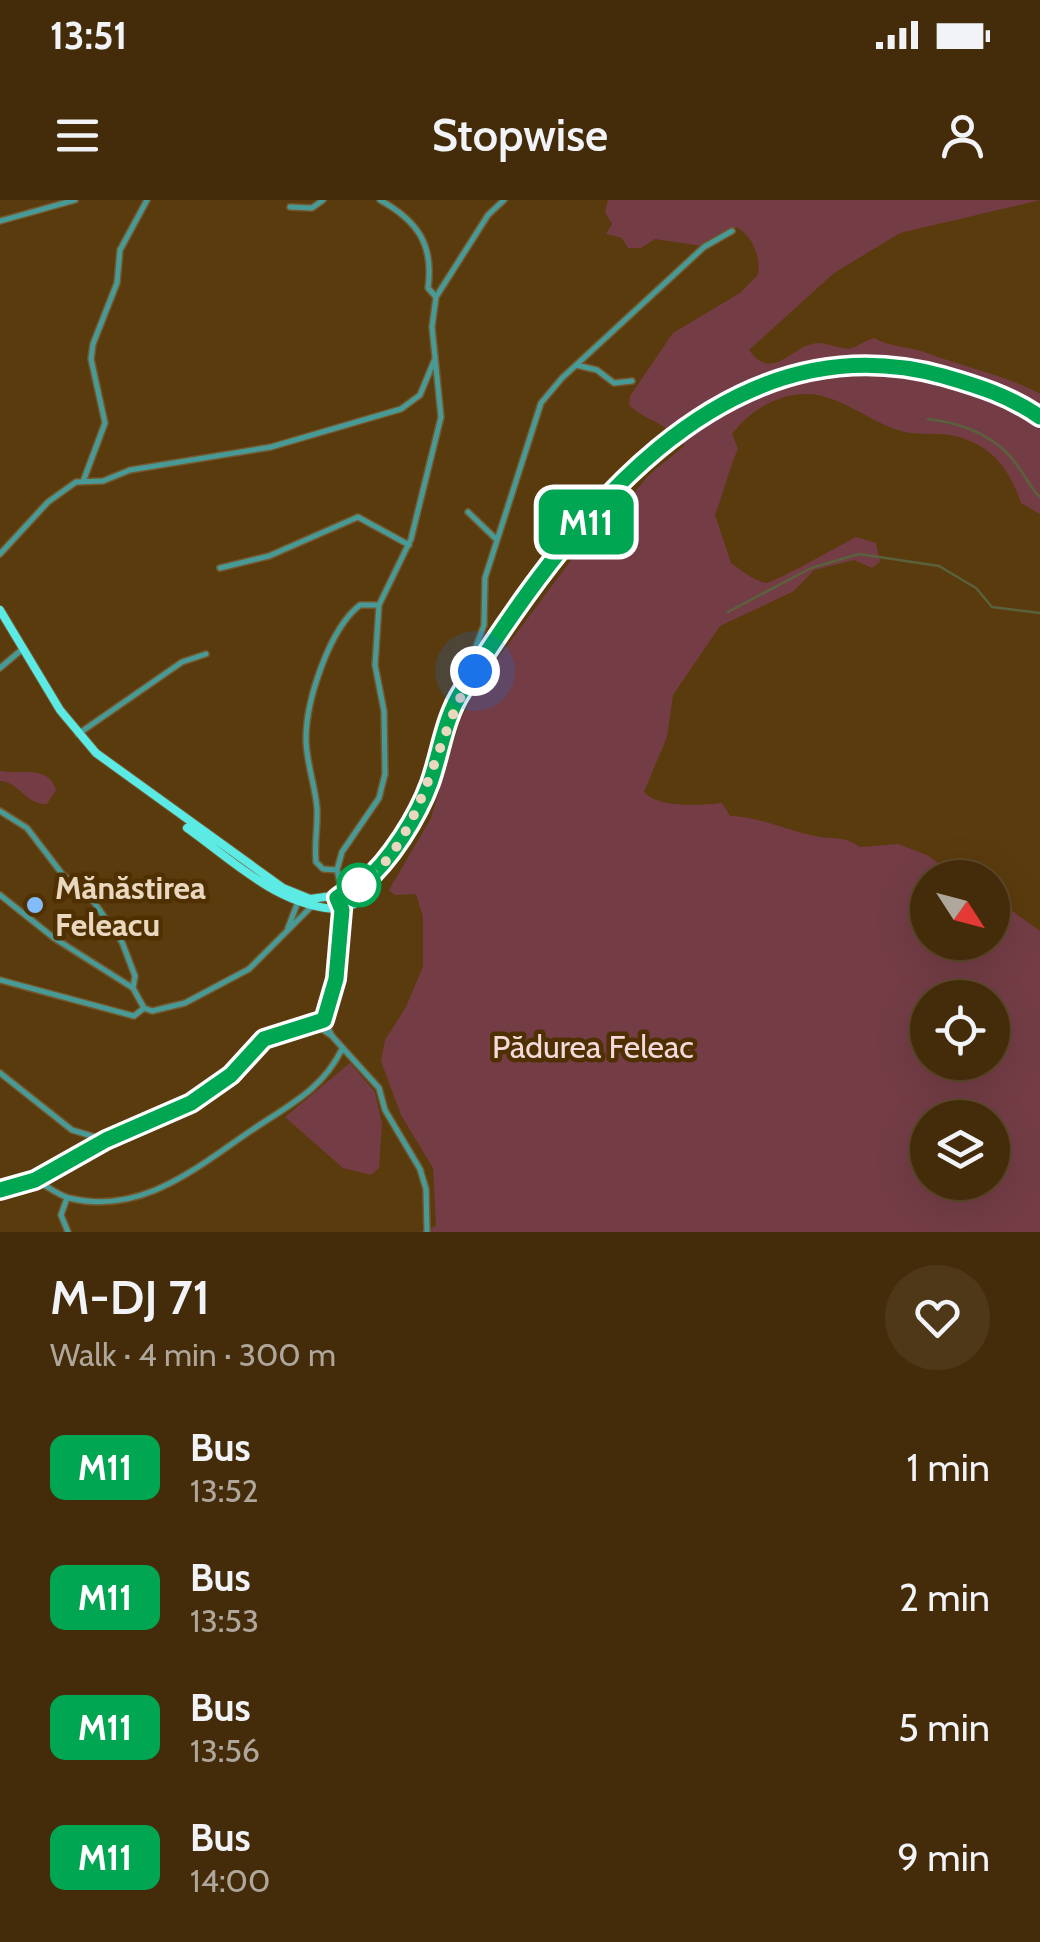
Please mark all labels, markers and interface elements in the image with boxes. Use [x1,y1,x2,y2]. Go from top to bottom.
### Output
text: 13:51 [50,12,127,59]
icon: menu [50,108,105,163]
text: Stopwise [432,108,608,162]
icon: person [935,108,990,163]
line badge: M11 [528,490,644,554]
text: M11 [559,501,613,544]
your location [450,646,500,696]
north arrow [910,860,1010,960]
map controls [910,860,1010,1200]
unlabelled marker [338,864,380,906]
place label: Mănăstirea Feleacu [55,868,206,944]
marker: Mănăstirea Feleacu [24,894,46,916]
button: locate [910,980,1010,1080]
park label: Pădurea Feleac [492,1027,694,1066]
button: layers [910,1100,1010,1200]
button: heart [885,1265,990,1370]
text: M-DJ 71 [50,1268,210,1326]
text: Walk · 4 min · 300 m [50,1335,336,1374]
text: Bus [190,1424,251,1471]
text: 1 min [906,1444,990,1491]
text: M11 [78,1446,132,1489]
text: 13:52 [190,1471,258,1510]
text: Bus [190,1554,251,1601]
text: 2 min [899,1574,990,1621]
text: M11 [78,1576,132,1619]
text: 13:53 [190,1601,259,1640]
text: Bus [190,1684,251,1731]
text: 5 min [898,1704,990,1751]
text: M11 [78,1706,132,1749]
text: 13:56 [190,1731,260,1770]
text: Bus [190,1814,251,1861]
text: 9 min [897,1834,990,1881]
text: M11 [78,1836,132,1879]
text: 14:00 [190,1861,270,1900]

